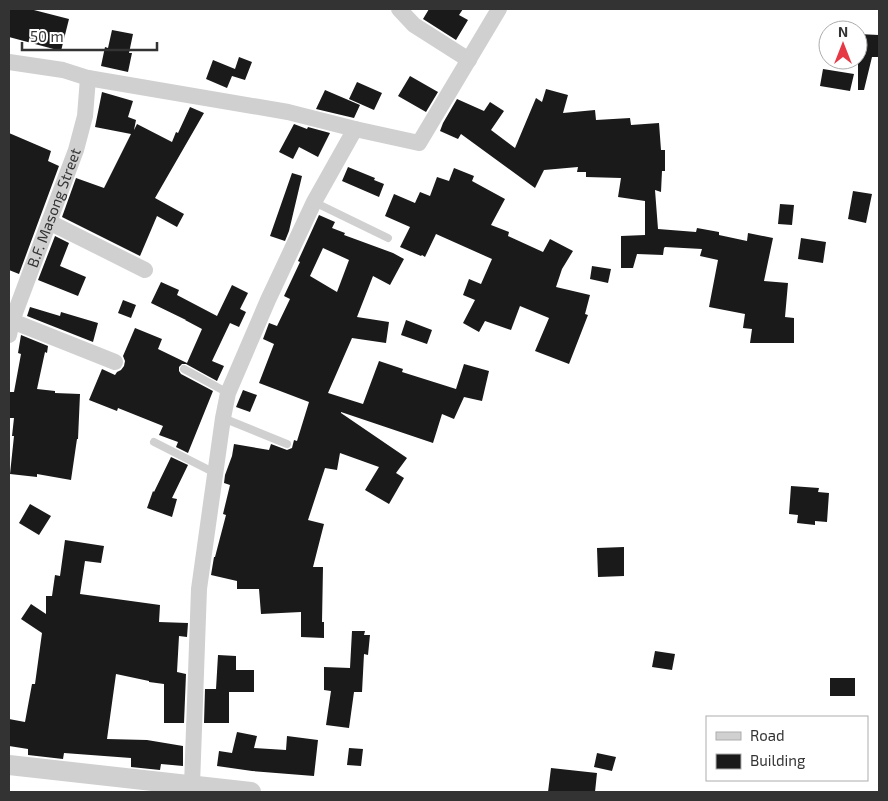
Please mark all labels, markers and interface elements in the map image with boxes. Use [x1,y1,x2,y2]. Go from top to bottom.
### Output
scale bar [22,20,158,52]
north arrow [818,20,868,70]
text: N [838,23,848,40]
text: 50 m [30,27,64,45]
street label: B.F. Masong Street [23,145,84,270]
legend [706,716,868,781]
text: Road [750,726,785,744]
text: Building [750,751,806,769]

